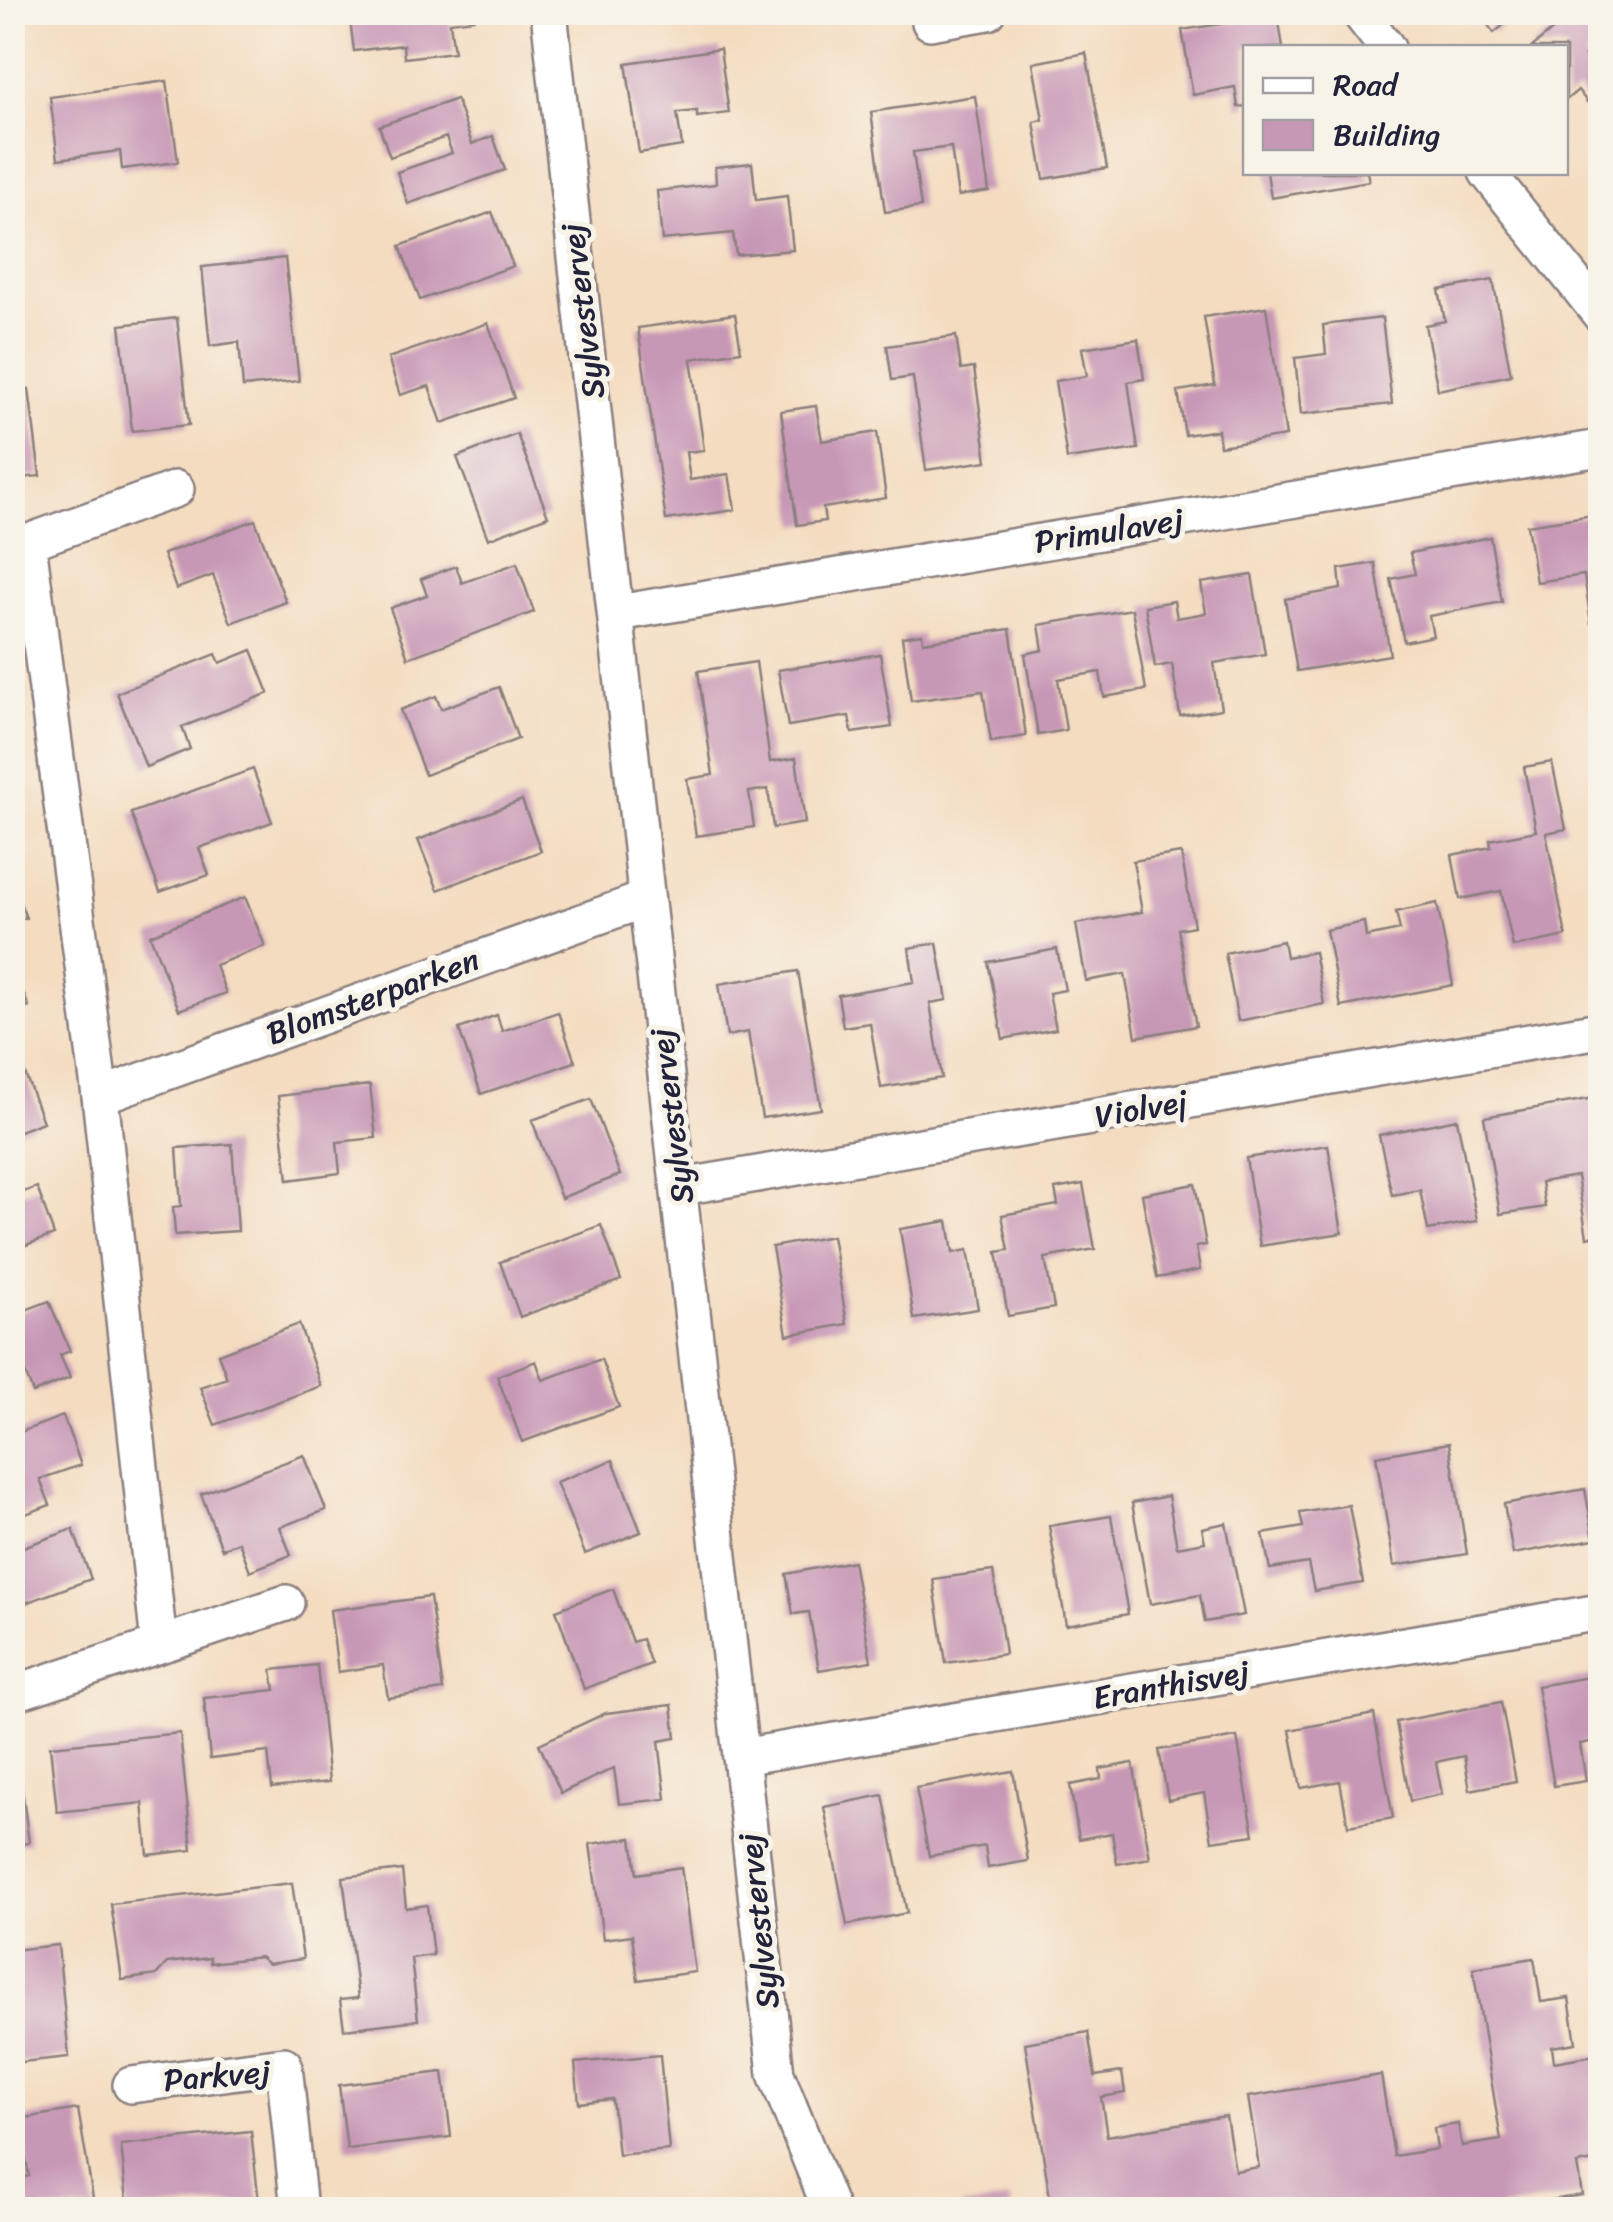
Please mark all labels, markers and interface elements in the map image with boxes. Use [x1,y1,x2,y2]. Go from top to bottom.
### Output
legend [1243,45,1568,175]
text: Road [1333,58,1400,112]
text: Building [1333,108,1440,162]
street label: Sylvestervej [544,220,622,402]
street label: Primulavej [1030,491,1188,571]
street label: Blomsterparken [258,932,488,1062]
street label: Sylvestervej [633,1025,711,1207]
street label: Violvej [1090,1073,1193,1145]
street label: Eranthisvej [1088,1643,1254,1727]
street label: Sylvestervej [721,1830,797,2012]
street label: Parkvej [161,2043,274,2109]

